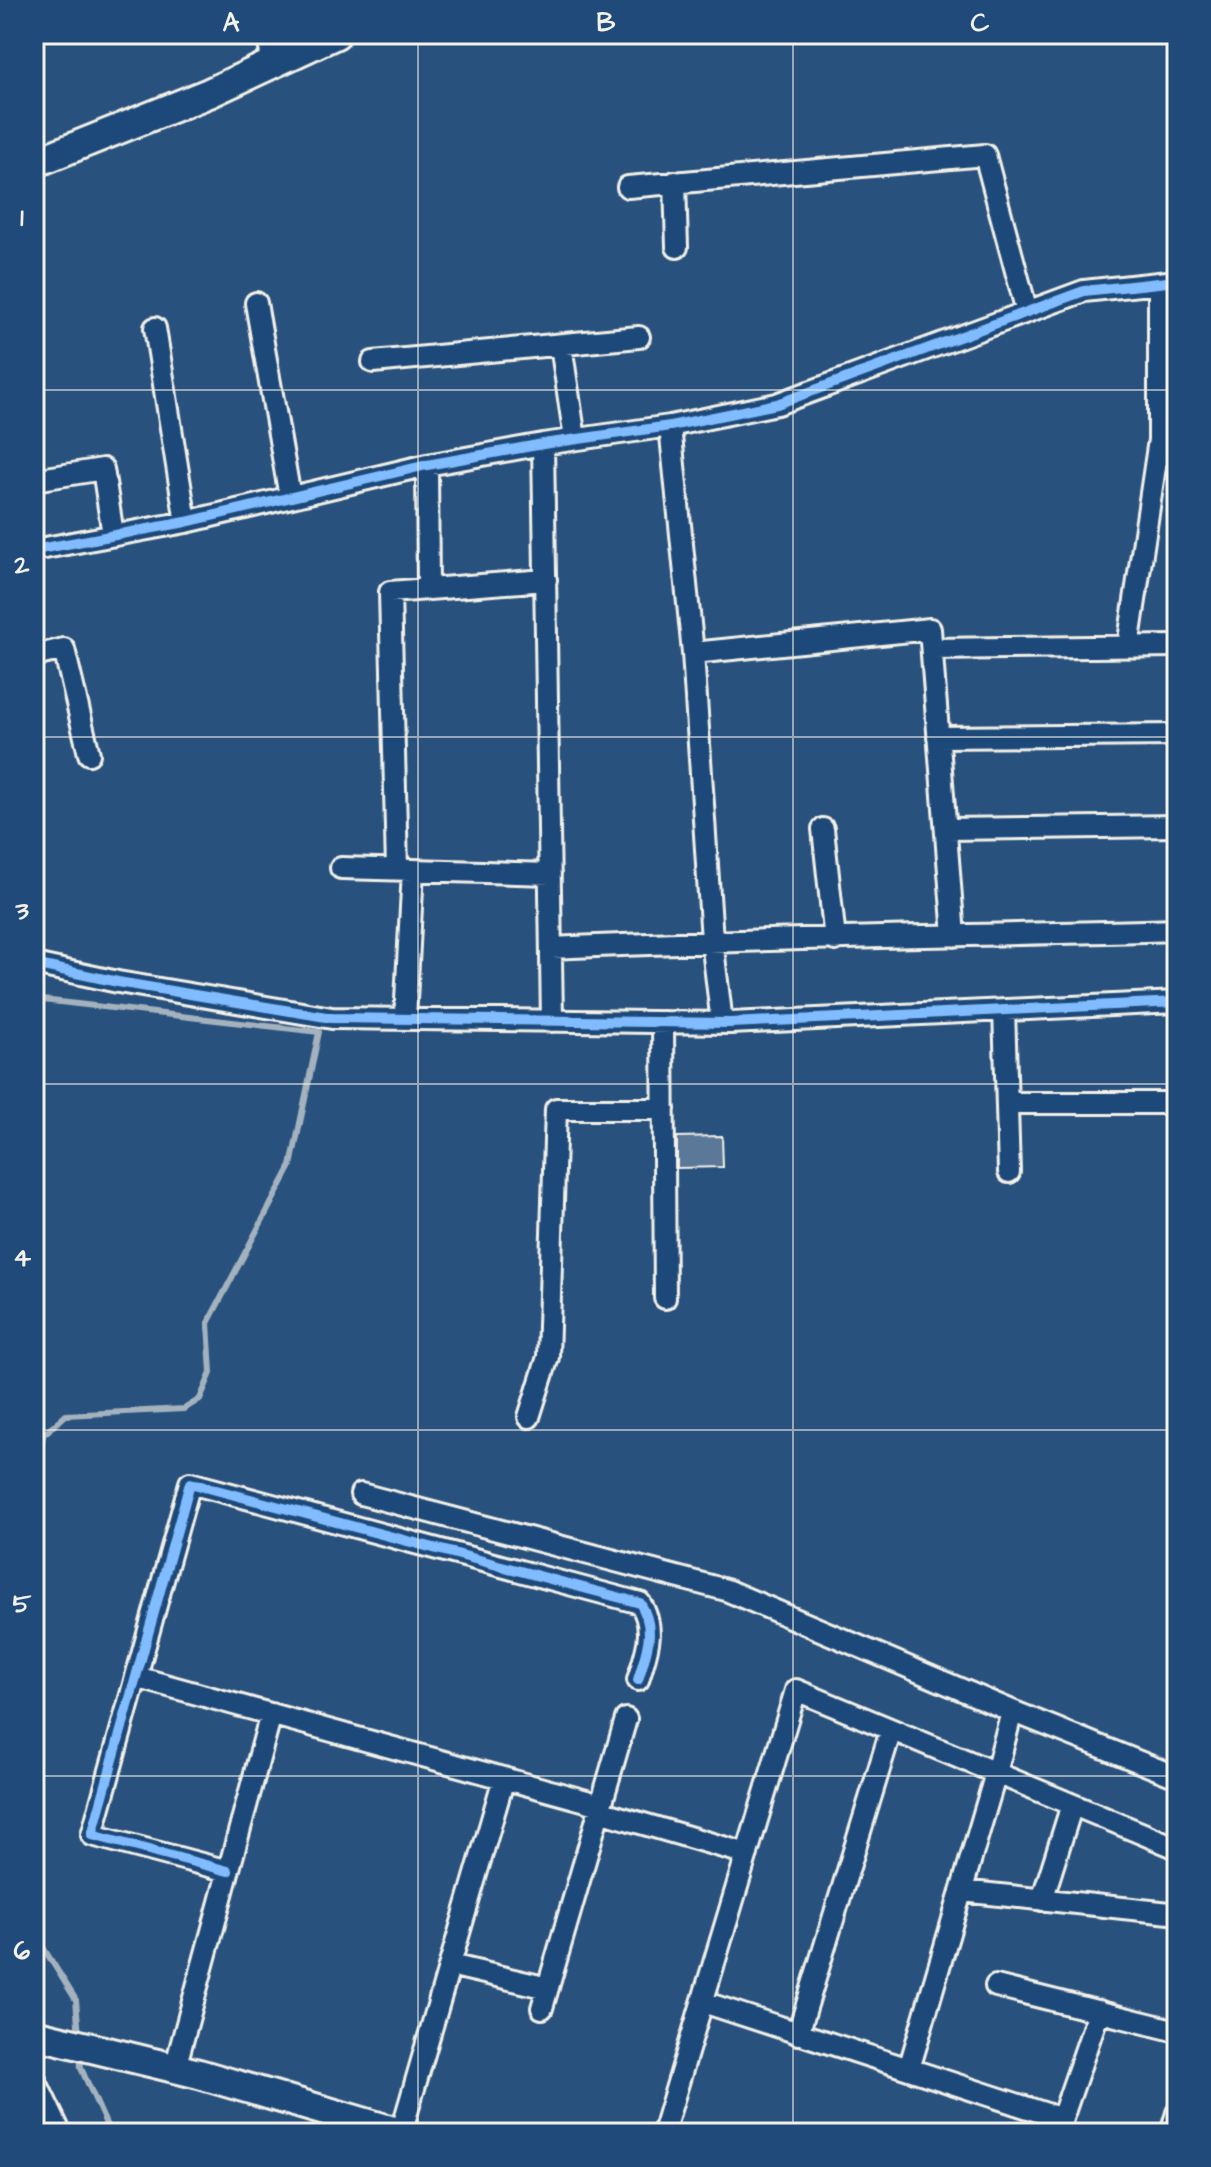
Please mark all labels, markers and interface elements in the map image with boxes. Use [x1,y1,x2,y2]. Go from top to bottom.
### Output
text: A [223,5,240,41]
text: B [597,5,616,41]
text: C [971,5,990,41]
text: 1 [20,200,24,236]
text: 2 [14,547,30,583]
text: 3 [14,893,29,929]
text: 4 [13,1240,31,1276]
text: 5 [13,1586,32,1622]
text: 6 [14,1933,31,1969]

